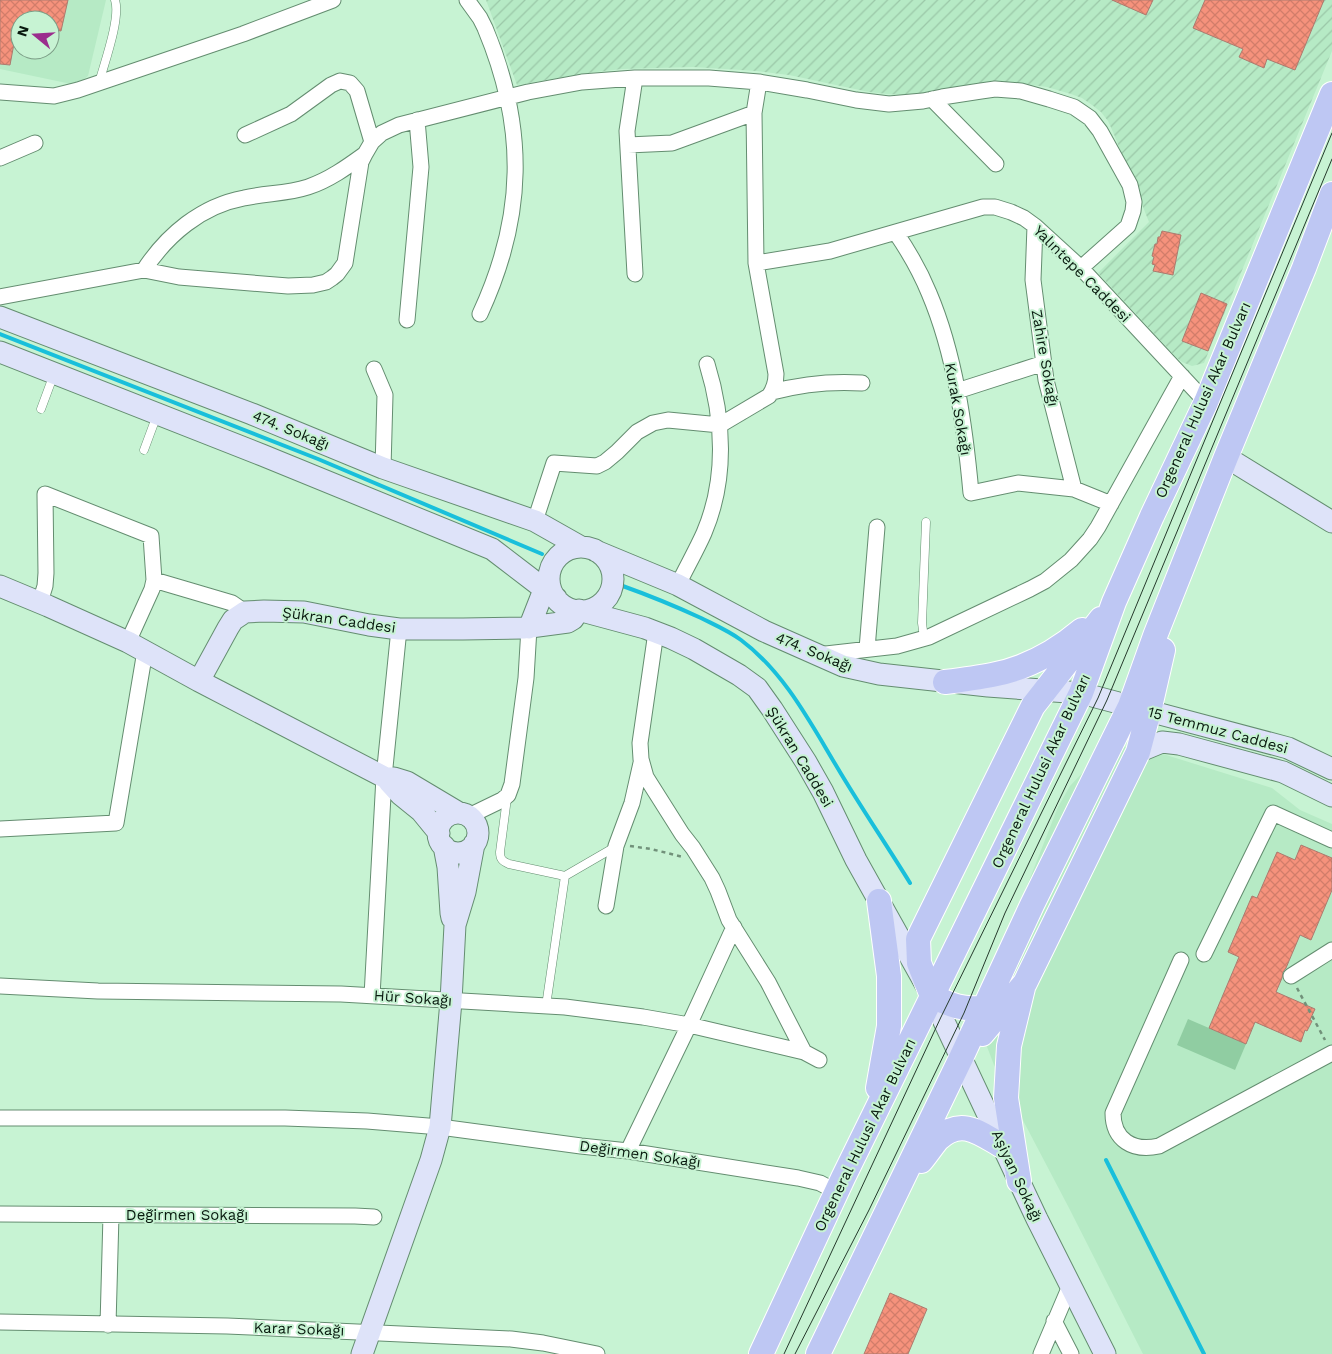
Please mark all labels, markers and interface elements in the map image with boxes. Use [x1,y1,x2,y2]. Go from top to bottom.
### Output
north arrow [10,10,60,60]
text: N [13,24,32,38]
street label: Yalıntepe Caddesi [1030,222,1134,326]
street label: Orgeneral Hulusi Akar Bulvarı [1152,299,1254,501]
street label: Zahire Sokağı [1028,308,1062,408]
street label: Kurak Sokağı [941,361,975,457]
street label: 474. Sokağı [250,406,332,454]
street label: Şükran Caddesi [281,603,397,637]
street label: 474. Sokağı [773,628,855,676]
street label: Orgeneral Hulusi Akar Bulvarı [988,671,1094,871]
street label: Şükran Caddesi [763,703,837,811]
street label: 15 Temmuz Caddesi [1146,703,1290,757]
street label: Hür Sokağı [373,986,453,1010]
street label: Orgeneral Hulusi Akar Bulvarı [810,1035,920,1235]
street label: Aşiyan Sokağı [988,1127,1046,1225]
street label: Değirmen Sokağı [578,1137,702,1171]
street label: Değirmen Sokağı [126,1206,248,1224]
street label: Karar Sokağı [253,1318,345,1340]

